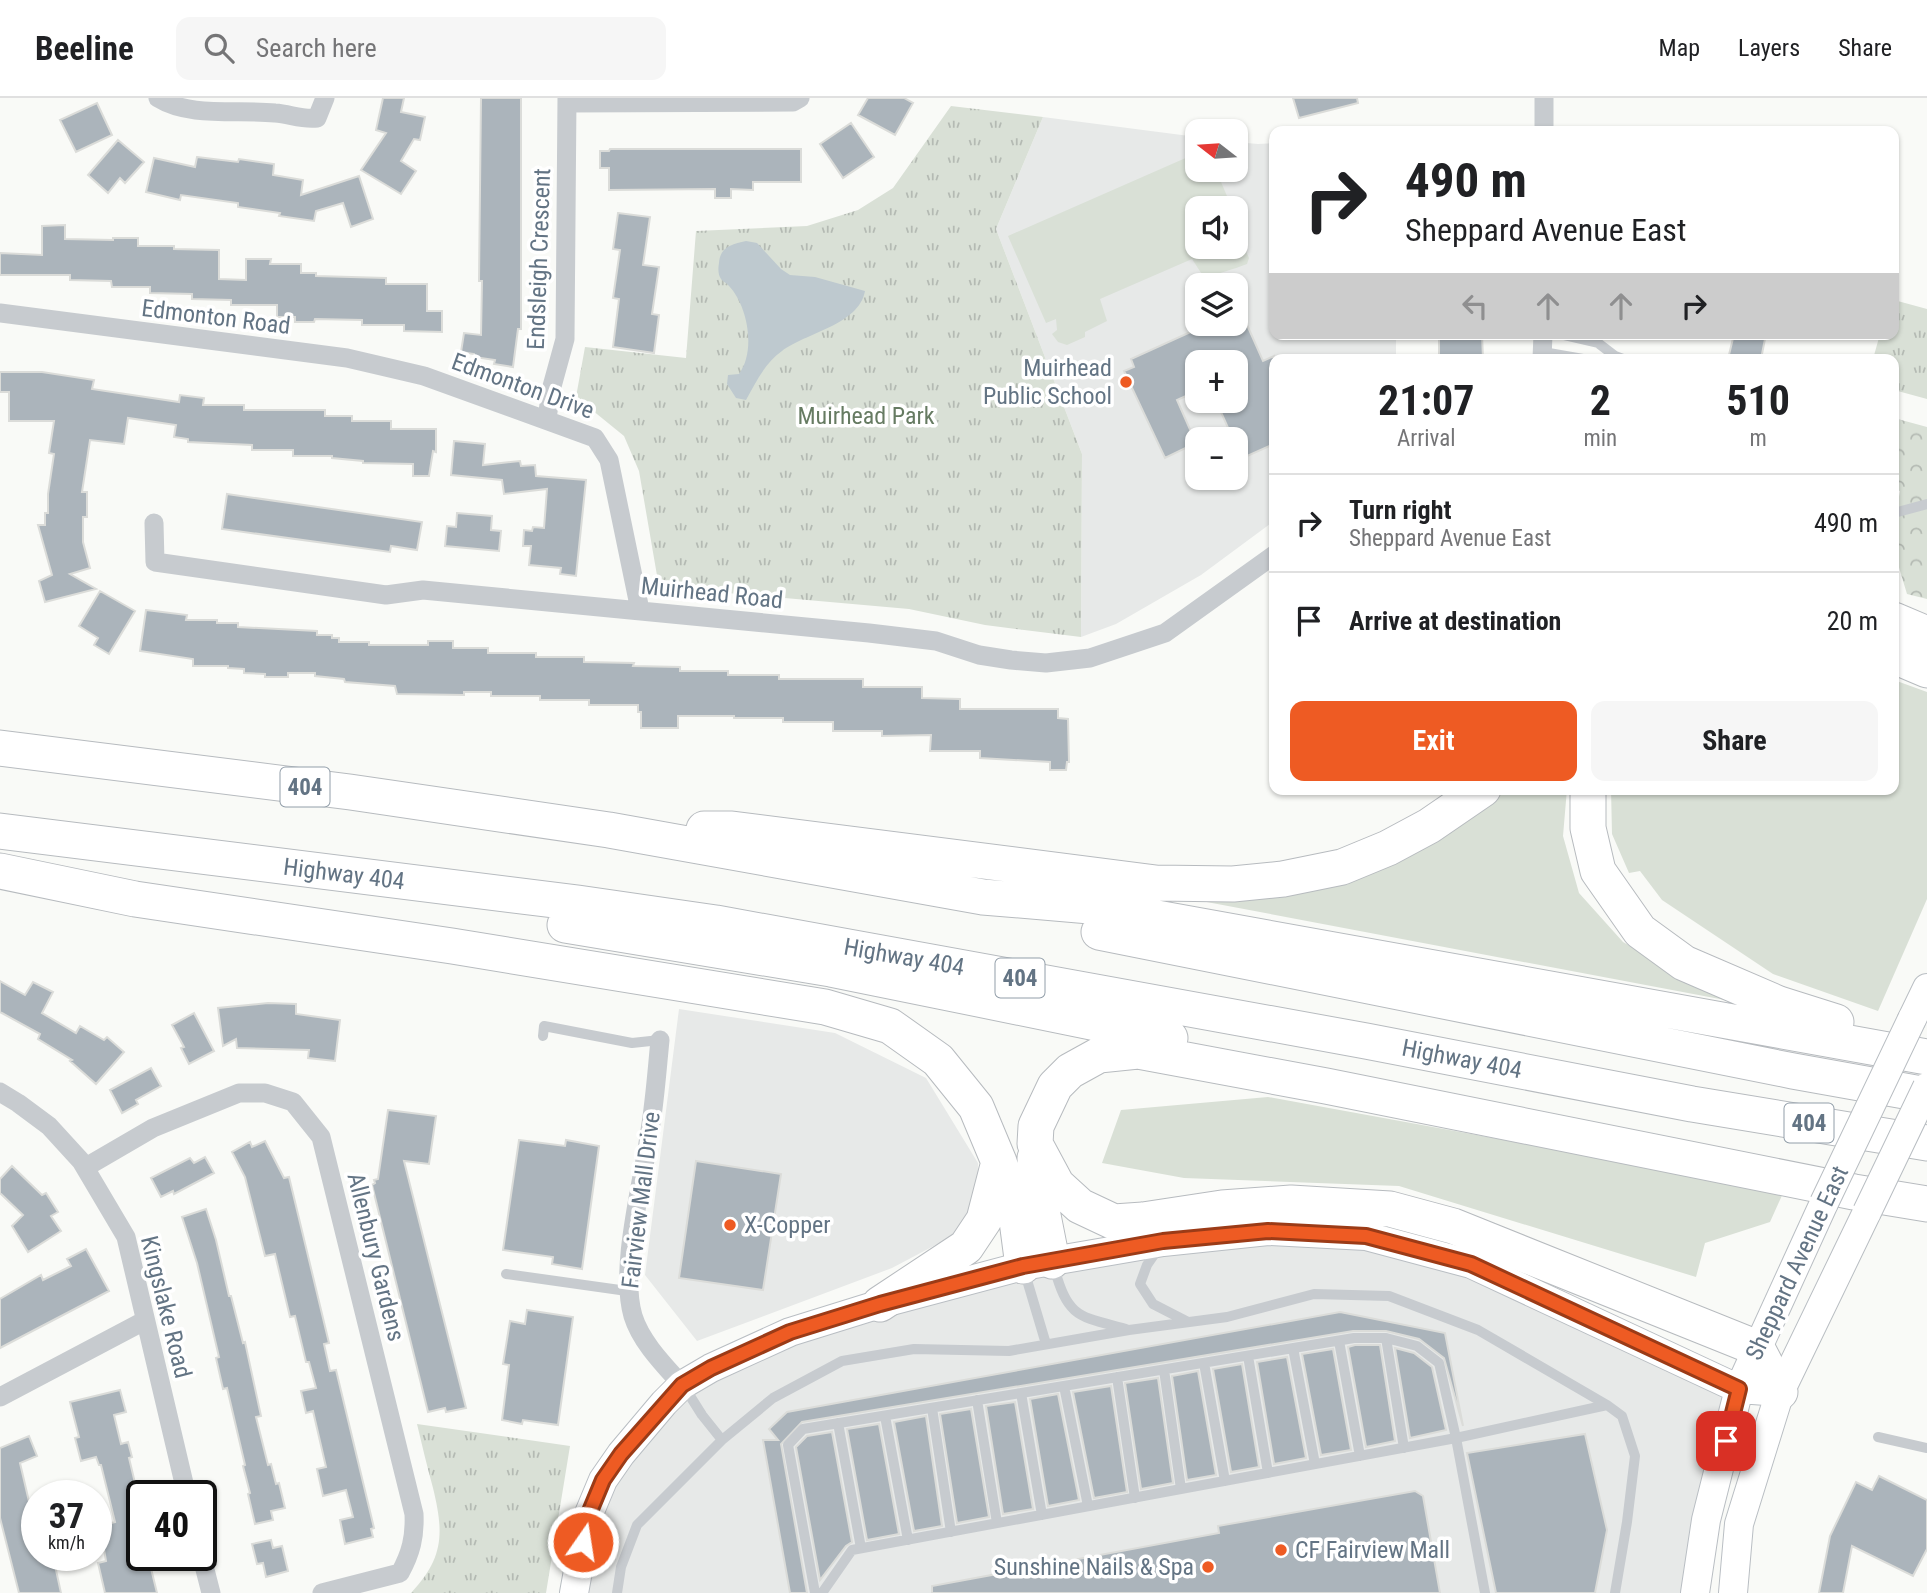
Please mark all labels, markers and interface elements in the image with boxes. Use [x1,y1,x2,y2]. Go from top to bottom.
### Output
search box [176,17,666,80]
text: Beeline [35,29,134,68]
icon: search [200,29,238,67]
text: Search here [256,33,377,63]
text: Map [1659,34,1700,62]
text: Layers [1738,34,1800,62]
text: Share [1838,34,1892,62]
north arrow [1185,119,1248,182]
map controls [1185,119,1248,490]
text: 490 m [1405,152,1527,209]
icon: right [1290,154,1381,245]
street label: Endsleigh Crescent [522,168,556,350]
button: sound [1185,196,1248,259]
text: Sheppard Avenue East [1405,211,1686,249]
button: layers [1185,273,1248,336]
icon: left [1456,287,1494,325]
icon: ahead [1529,287,1567,325]
icon: ahead [1602,287,1640,325]
icon: right [1675,287,1713,325]
street label: Edmonton Road [140,294,292,340]
street label: Edmonton Drive [448,347,598,425]
button: + [1185,350,1248,413]
place label: Muirhead Public School [983,354,1112,410]
marker: Muirhead Public School [1118,374,1134,390]
text: 21:07 [1378,376,1474,425]
text: 2 [1590,376,1611,425]
text: 510 [1726,376,1790,425]
park label: Muirhead Park [797,402,935,430]
text: Arrival [1397,425,1455,452]
text: min [1583,425,1617,452]
text: m [1749,425,1767,452]
button: − [1185,427,1248,490]
text: Turn right [1349,495,1451,525]
icon: right [1290,504,1328,542]
text: 490 m [1814,508,1878,538]
text: Sheppard Avenue East [1349,525,1551,552]
street label: Muirhead Road [640,572,784,614]
icon: arrive [1290,602,1328,640]
text: Arrive at destination [1349,606,1561,636]
text: 20 m [1827,606,1878,636]
button: Exit [1290,701,1577,781]
button: Share [1591,701,1878,781]
road number: 404 [280,768,330,806]
street label: Highway 404 [282,853,406,895]
street label: Highway 404 [842,933,967,981]
road number: 404 [996,958,1044,998]
street label: Highway 404 [1400,1034,1525,1084]
road number: 404 [1784,1104,1834,1142]
street label: Fairview Mall Drive [616,1110,666,1290]
street label: Sheppard Avenue East [1740,1161,1854,1365]
street label: Allenbury Gardens [342,1170,410,1344]
place label: X-Copper [744,1211,831,1239]
marker: X-Copper [722,1217,738,1233]
street label: Kingslake Road [135,1233,197,1381]
pin [1696,1411,1756,1471]
icon: arrive [1707,1422,1745,1460]
speed limit sign: 40 [126,1480,217,1571]
text: 37 [49,1496,84,1537]
position arrow [546,1505,620,1579]
text: km/h [48,1532,85,1553]
place label: CF Fairview Mall [1295,1536,1450,1564]
marker: CF Fairview Mall [1273,1542,1289,1558]
place label: Sunshine Nails & Spa [994,1553,1194,1581]
marker: Sunshine Nails & Spa [1200,1559,1216,1575]

